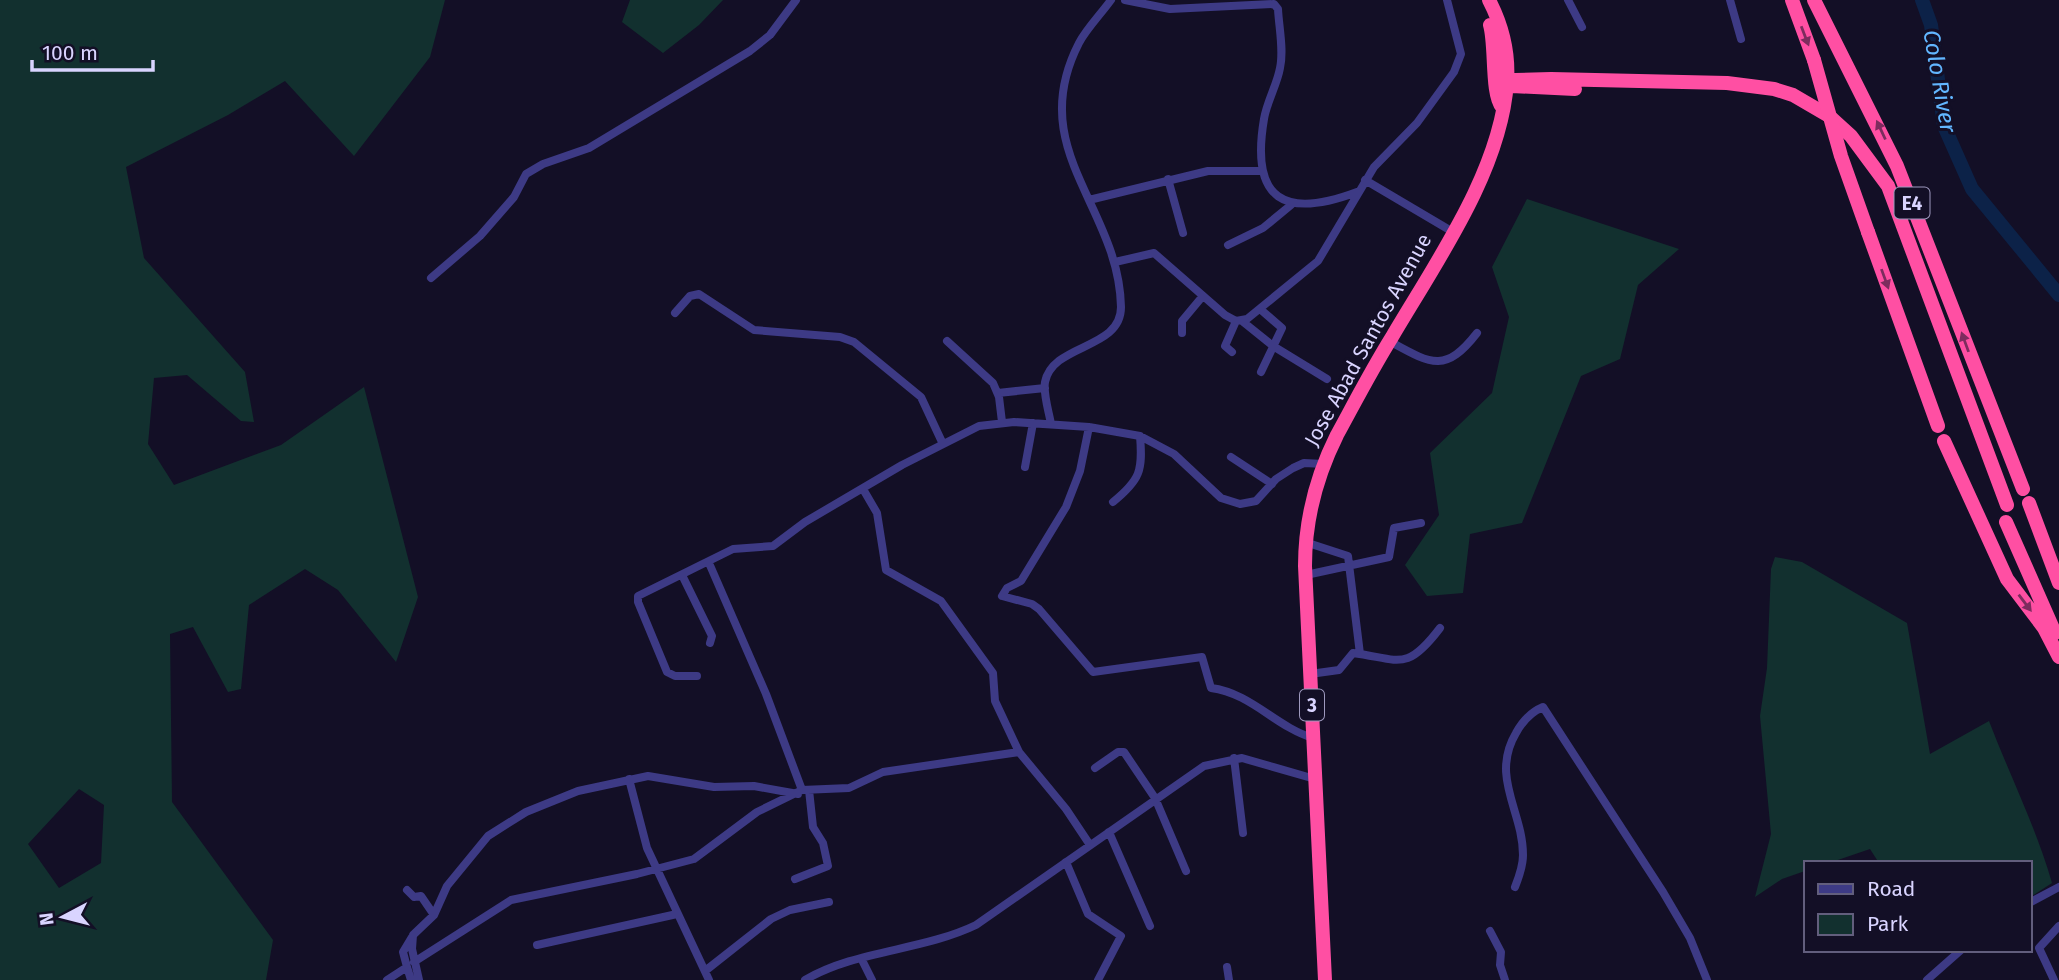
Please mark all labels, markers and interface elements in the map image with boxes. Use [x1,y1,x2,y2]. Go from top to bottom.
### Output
one-way arrow [1800,25,1811,46]
scale bar [32,28,152,72]
water label: Colo River [1917,28,1963,136]
text: 100 m [42,40,98,66]
one-way arrow [1875,120,1886,141]
road number: E4 [1895,188,1930,218]
street label: Jose Abad Santos Avenue [1299,229,1437,451]
one-way arrow [1880,268,1891,289]
one-way arrow [1959,331,1970,352]
one-way arrow [2018,594,2032,612]
road number: 3 [1300,690,1324,720]
legend [1804,861,2031,952]
text: Road [1867,876,1915,902]
north arrow [28,882,98,952]
text: N [34,911,59,927]
text: Park [1867,911,1909,937]

